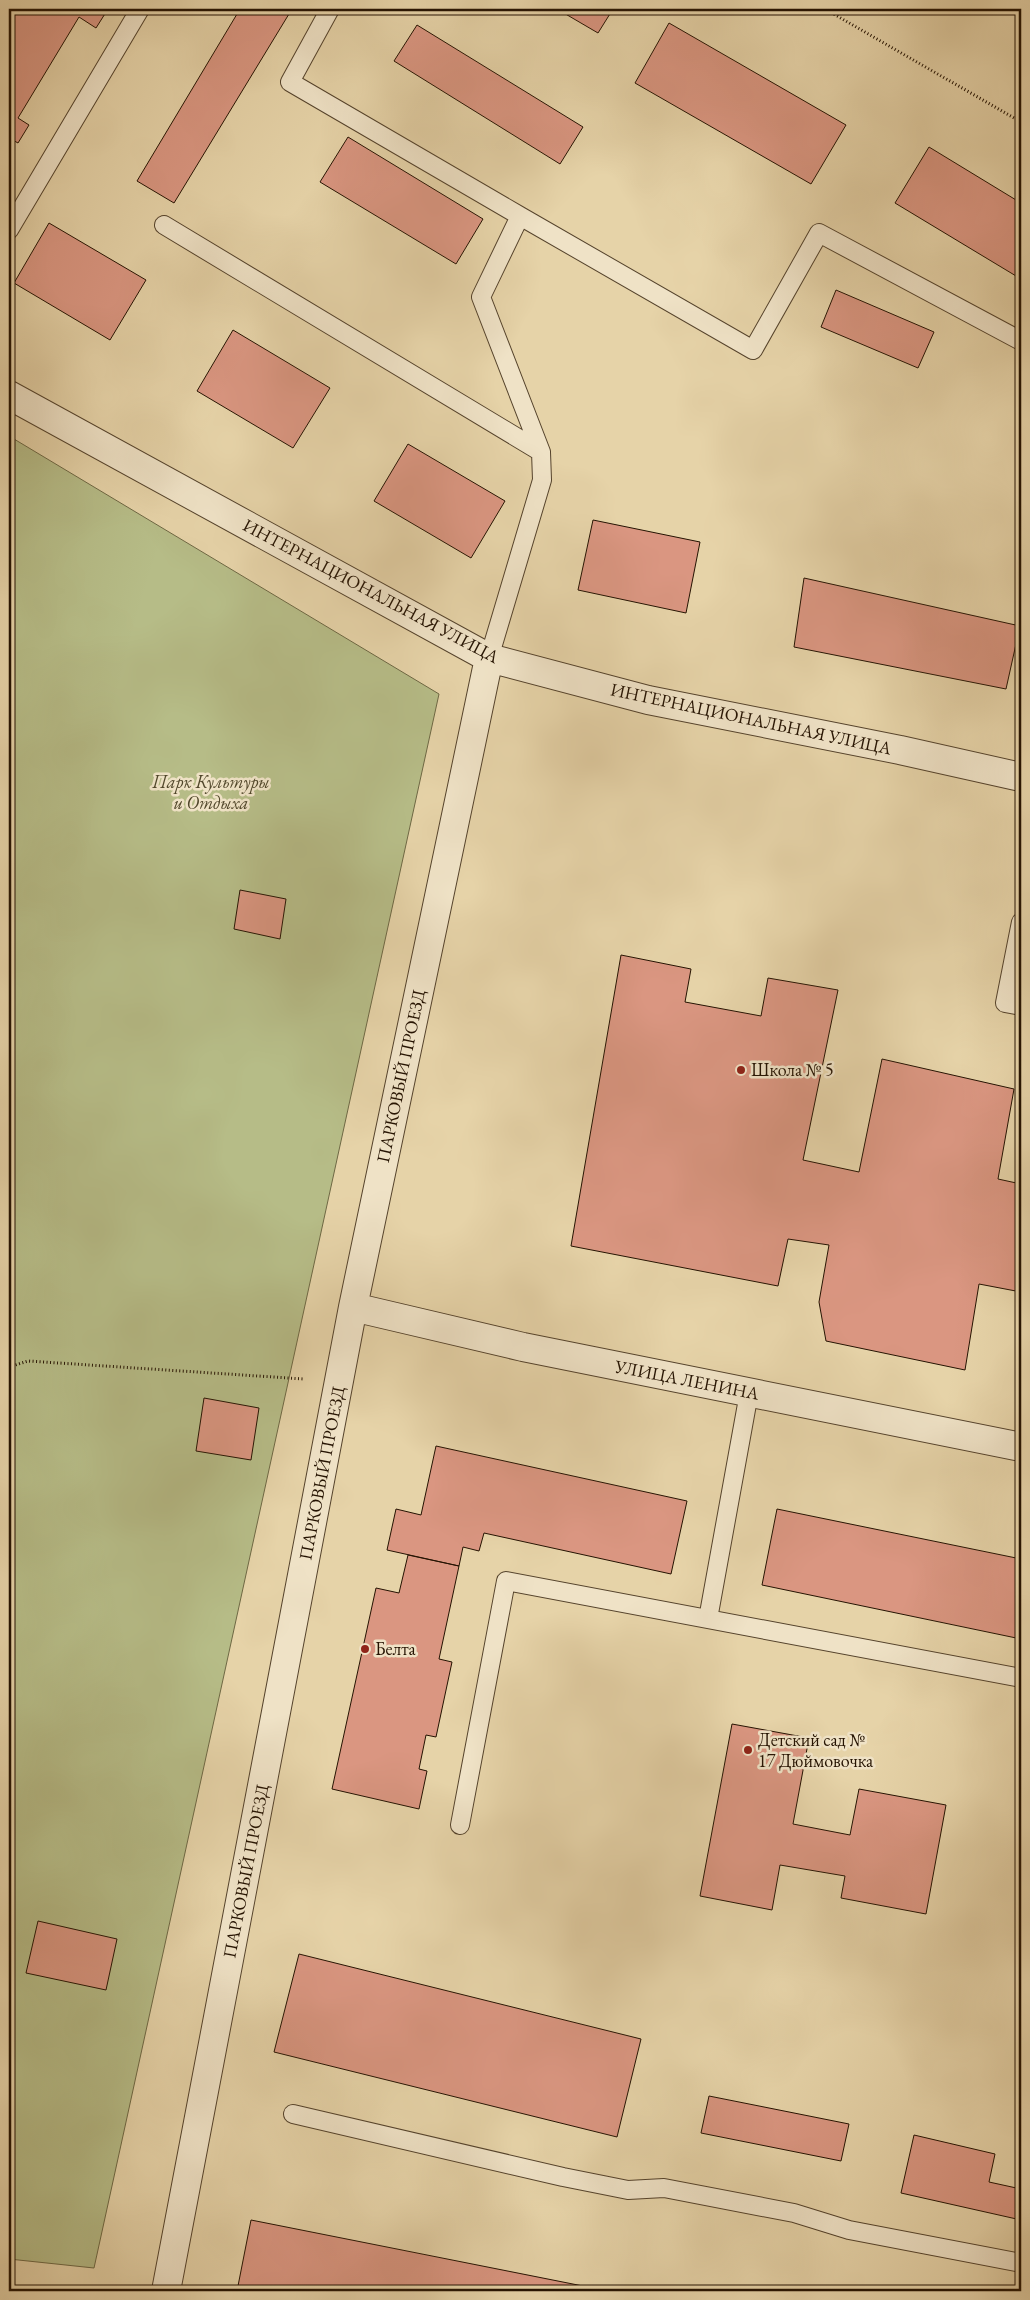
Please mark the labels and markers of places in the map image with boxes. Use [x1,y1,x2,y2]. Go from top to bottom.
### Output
place label: Школа № 5 [751,1058,834,1081]
marker: Школа № 5 [735,1064,747,1076]
place label: Белта [375,1637,417,1660]
marker: Белта [359,1643,371,1655]
place label: Детский сад № 17 Дюймовочка [758,1728,874,1772]
marker: Детский сад № 17 Дюймовочка [742,1744,754,1756]

